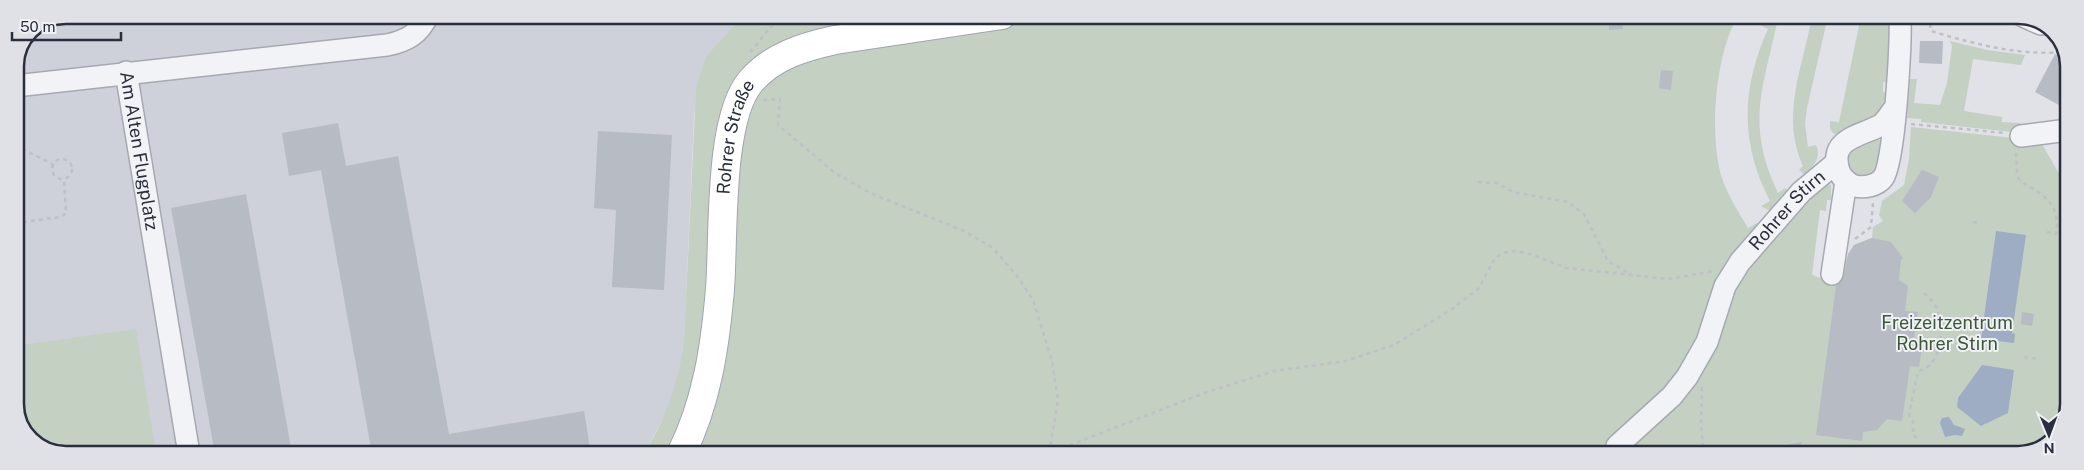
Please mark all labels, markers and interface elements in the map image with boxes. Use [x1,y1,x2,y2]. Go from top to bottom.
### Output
scale bar [12,10,121,42]
text: 50 m [20,18,55,35]
street label: Am Alten Flugplatz [116,70,163,232]
street label: Rohrer Straße [713,75,759,195]
street label: Rohrer Stirn [1744,166,1829,254]
park label: Freizeitzentrum Rohrer Stirn [1881,312,2013,354]
north arrow [2024,410,2074,460]
text: N [2044,440,2055,456]

